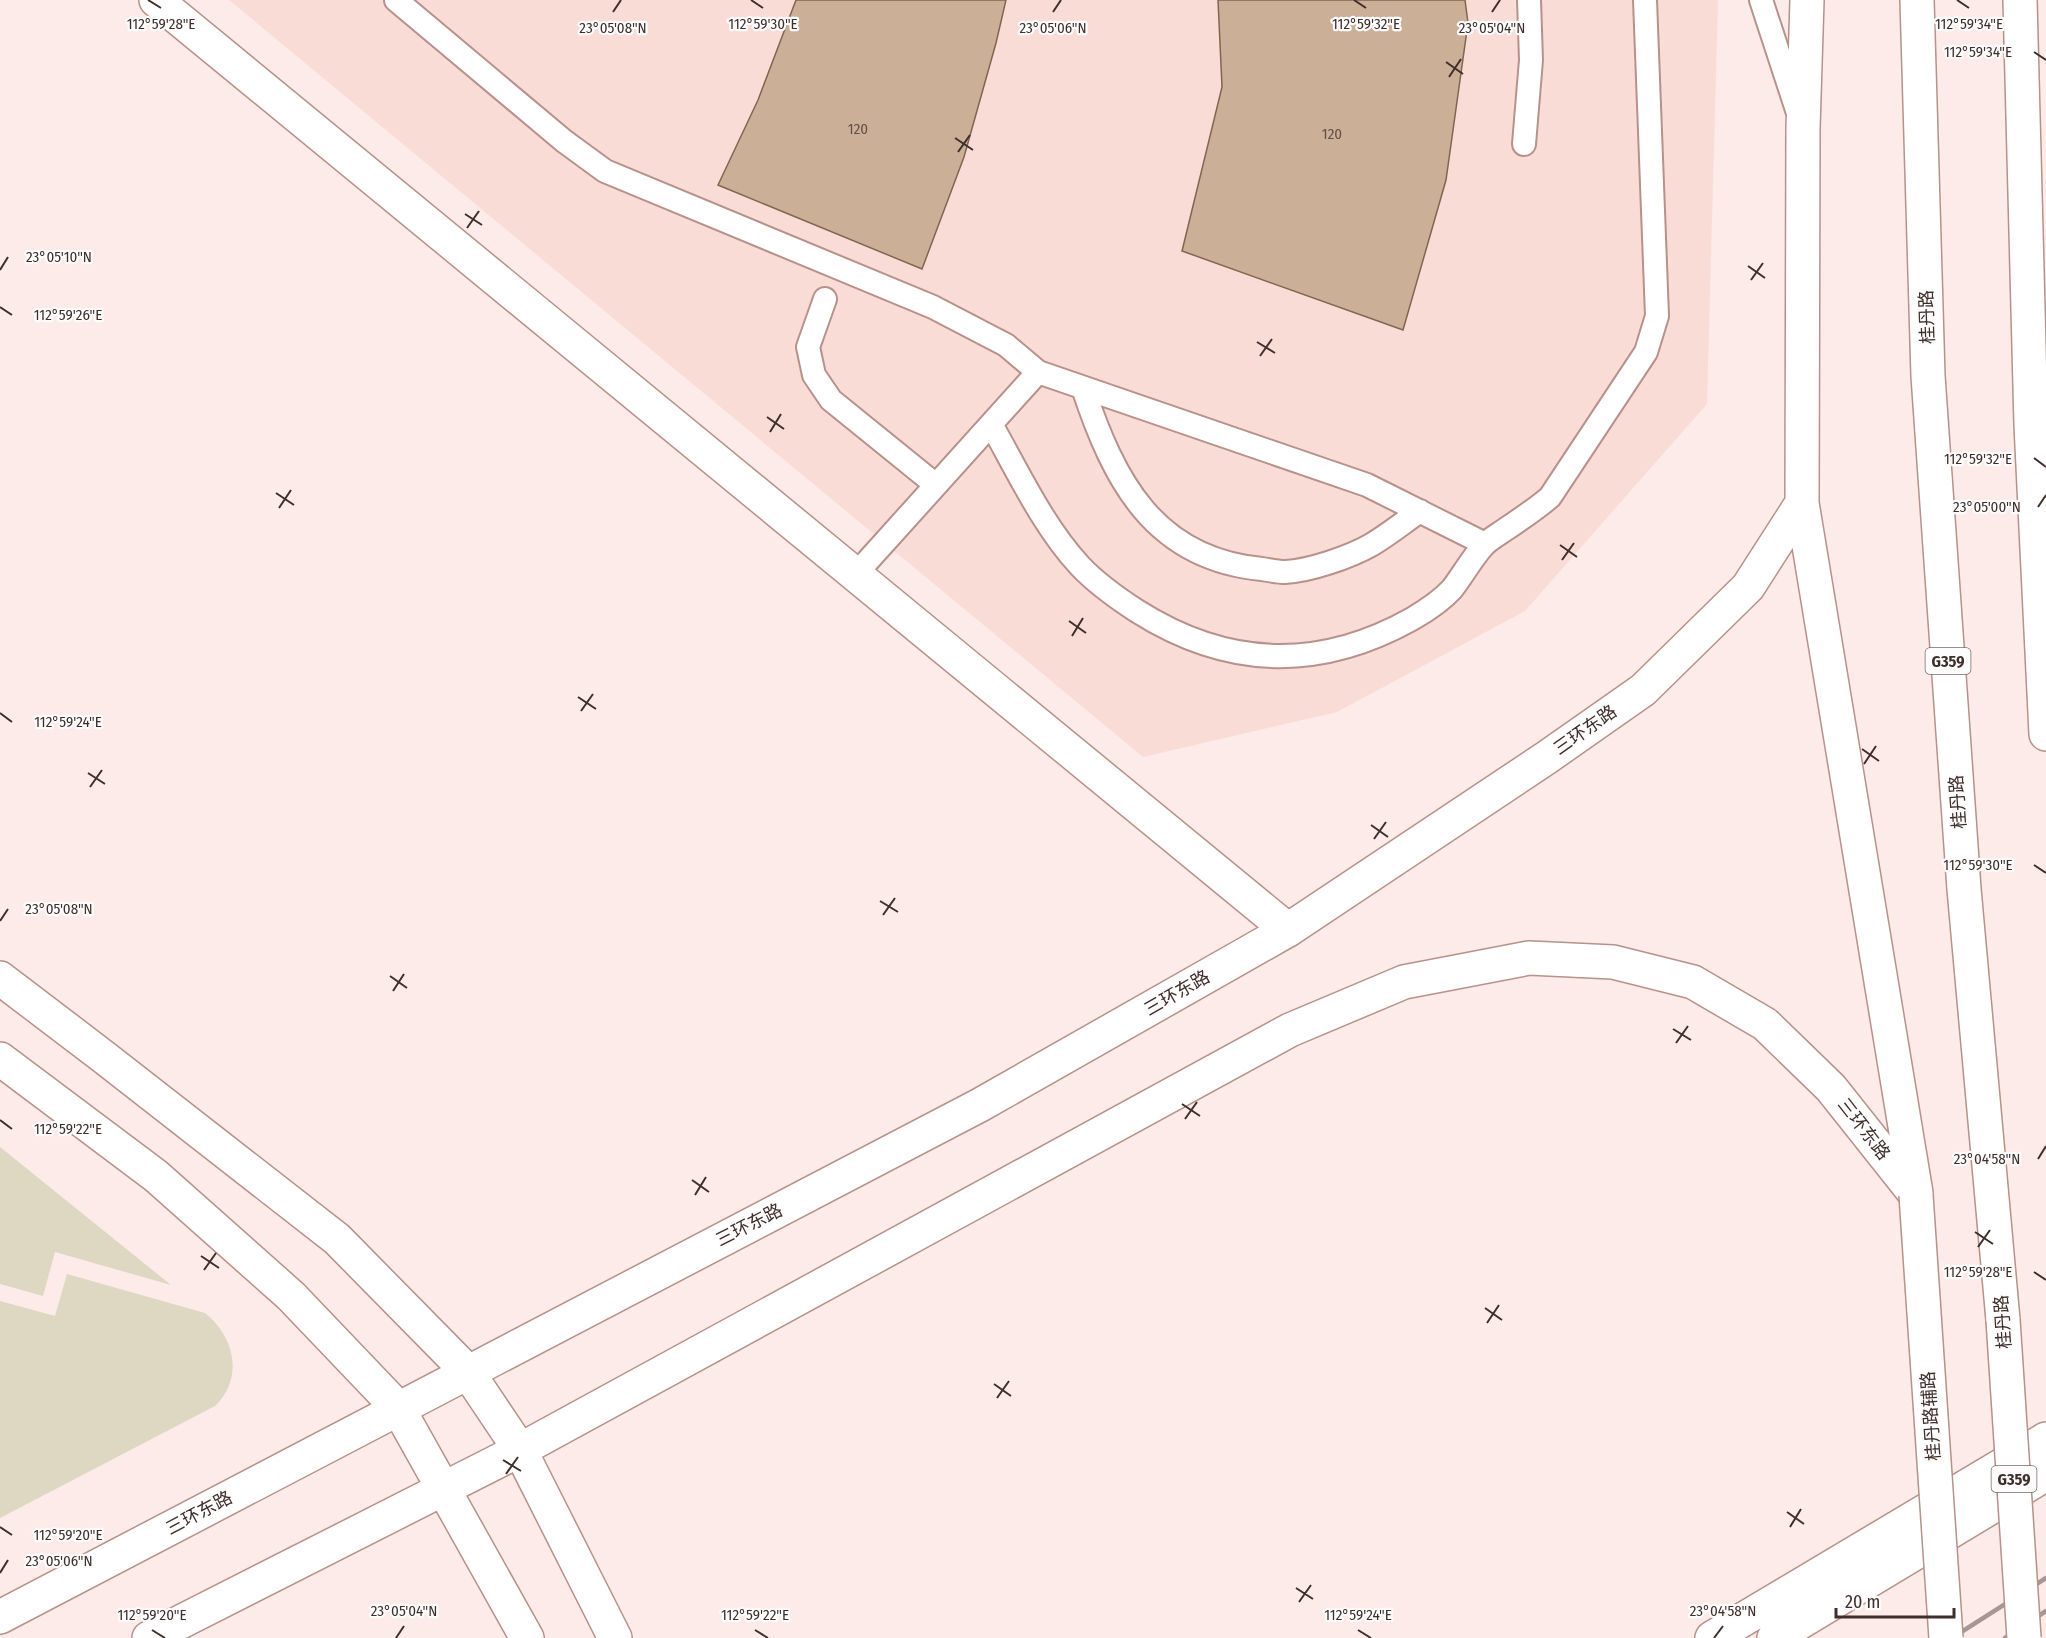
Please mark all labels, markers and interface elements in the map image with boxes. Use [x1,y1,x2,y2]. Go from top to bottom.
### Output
text: 112°59'28"E [127,15,195,33]
text: 112°59'30"E [728,15,798,33]
text: 112°59'32"E [1332,15,1400,33]
text: 112°59'34"E [1935,15,2003,33]
text: 23°05'08"N [579,19,647,37]
text: 23°05'06"N [1019,19,1087,37]
text: 23°05'04"N [1459,19,1525,37]
text: 112°59'34"E [1944,43,2012,61]
house number: 120 [848,120,868,138]
house number: 120 [1322,125,1342,143]
text: 23°05'10"N [26,248,92,266]
street label: 桂丹路 [1915,290,1939,344]
text: 112°59'26"E [34,306,102,324]
text: 112°59'32"E [1944,450,2012,468]
text: 23°05'00"N [1953,498,2021,516]
road number: G359 [1926,648,1970,674]
street label: 三环东路 [1549,700,1621,760]
text: 112°59'24"E [34,713,102,731]
street label: 桂丹路 [1945,774,1971,830]
text: 112°59'30"E [1943,856,2013,874]
text: 23°05'08"N [25,900,93,918]
street label: 三环东路 [1140,965,1214,1021]
street label: 三环东路 [1833,1094,1895,1164]
text: 112°59'22"E [34,1120,102,1138]
text: 23°04'58"N [1954,1150,2020,1168]
street label: 三环东路 [712,1199,786,1251]
text: 112°59'28"E [1944,1263,2012,1281]
street label: 桂丹路 [1990,1294,2016,1350]
street label: 桂丹路辅路 [1917,1370,1945,1462]
road number: G359 [1992,1466,2036,1492]
street label: 三环东路 [162,1486,236,1540]
text: 112°59'20"E [33,1526,103,1544]
text: 23°05'06"N [25,1552,93,1570]
scale bar [1836,1581,1954,1619]
text: 20 m [1845,1591,1880,1613]
text: 23°05'04"N [371,1602,437,1620]
text: 23°04'58"N [1690,1602,1756,1620]
text: 112°59'20"E [117,1606,187,1624]
text: 112°59'22"E [721,1606,789,1624]
text: 112°59'24"E [1324,1606,1392,1624]

